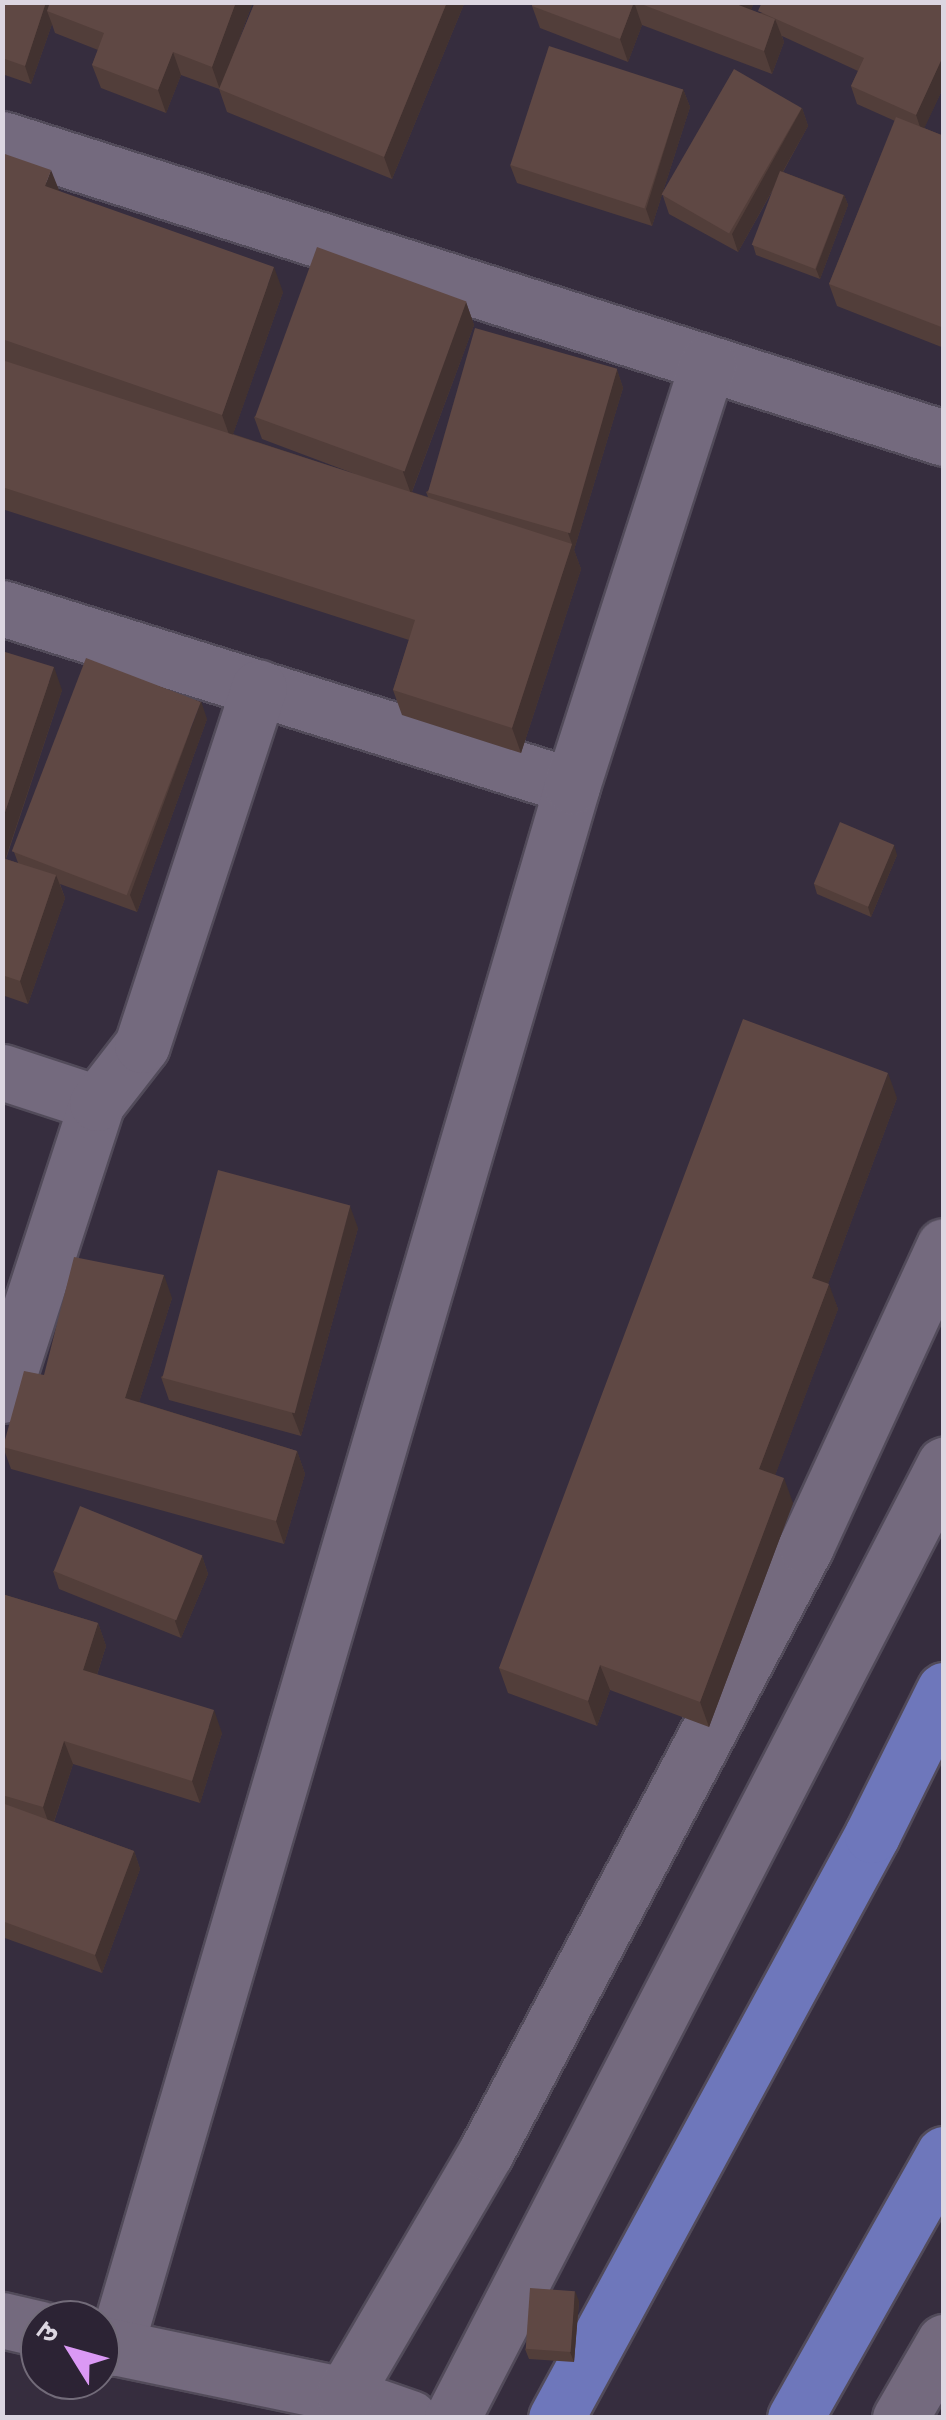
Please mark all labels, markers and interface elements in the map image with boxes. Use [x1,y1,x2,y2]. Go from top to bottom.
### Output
north arrow [20,2300,120,2400]
text: उ [29,2316,66,2350]

